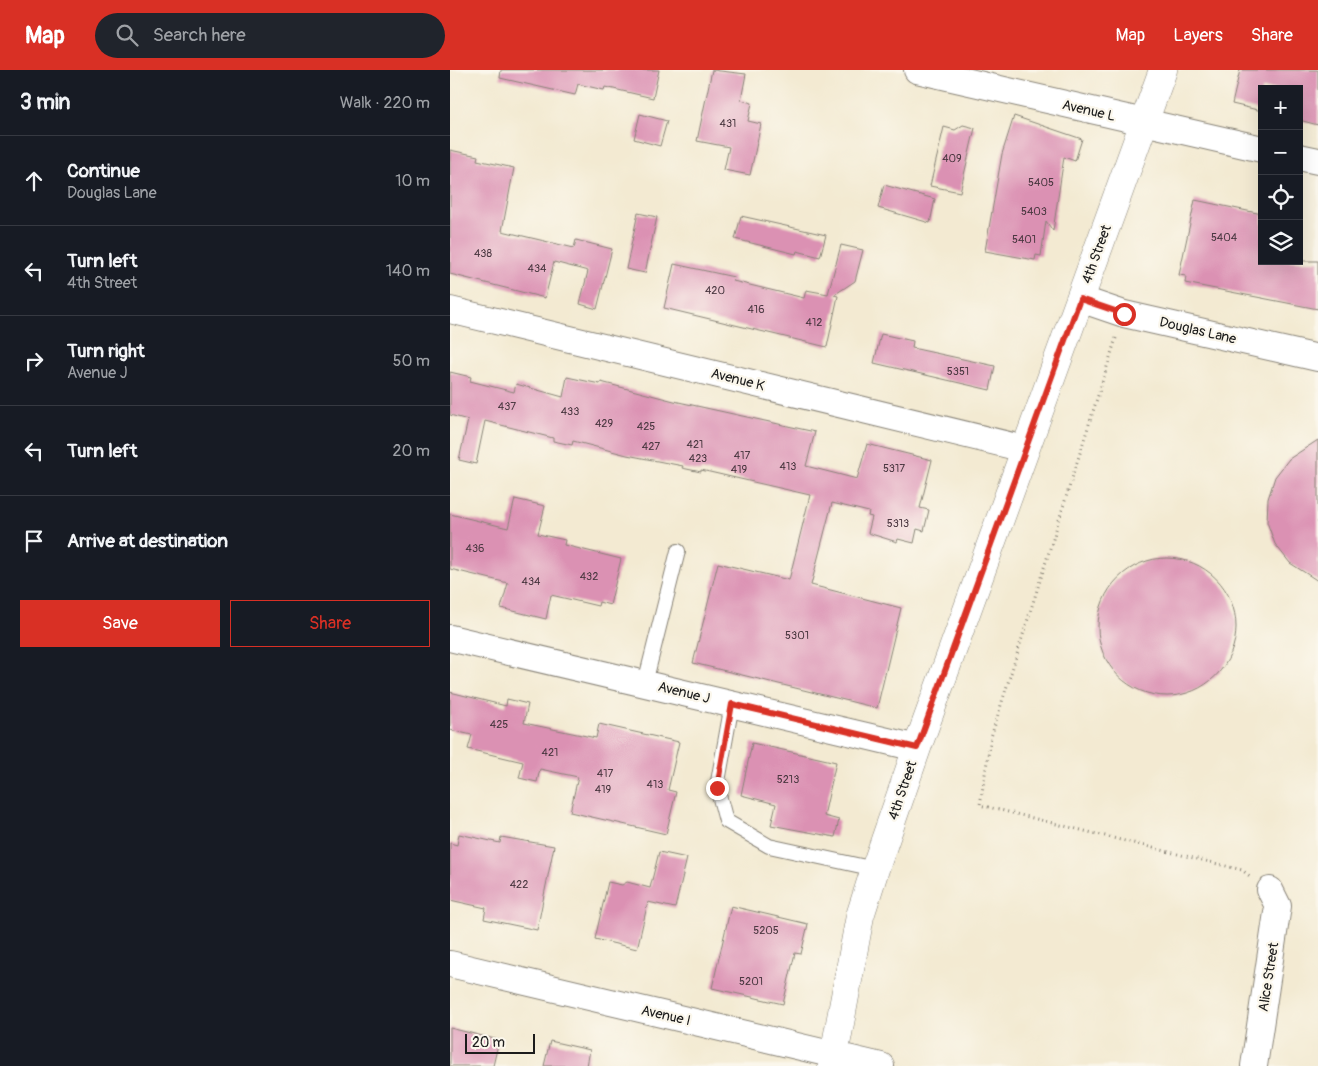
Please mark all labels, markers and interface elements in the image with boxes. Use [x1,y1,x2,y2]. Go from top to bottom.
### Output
search box [95,13,445,58]
text: Map [25,21,65,50]
icon: search [113,21,141,49]
text: Search here [153,23,246,47]
text: Map [1116,24,1145,47]
text: Layers [1173,24,1223,47]
text: Share [1251,24,1293,47]
map controls [1258,85,1303,265]
button: + [1258,85,1303,130]
text: 3 min [20,89,70,116]
text: Walk · 220 m [340,93,430,113]
street label: Avenue L [1061,96,1117,125]
house number: 431 [720,117,736,130]
button: − [1258,130,1303,175]
house number: 409 [942,152,962,165]
text: Continue [67,159,140,183]
icon: ahead [20,167,48,195]
text: 10 m [395,171,430,191]
button: locate [1258,175,1303,220]
house number: 5405 [1028,176,1054,189]
text: Douglas Lane [67,183,157,203]
house number: 5403 [1021,205,1047,218]
button: layers [1258,220,1303,265]
street label: 4th Street [1078,222,1115,286]
house number: 5404 [1211,231,1238,244]
house number: 5401 [1012,233,1036,246]
house number: 438 [474,247,492,260]
text: Turn left [67,249,137,273]
icon: left [20,257,48,285]
text: 140 m [386,261,430,281]
house number: 434 [528,262,547,275]
text: 4th Street [67,273,137,293]
house number: 420 [705,284,725,297]
house number: 416 [747,303,765,316]
route start [1113,303,1136,326]
street label: Douglas Lane [1158,313,1238,348]
house number: 412 [806,316,822,329]
text: Turn right [67,339,145,363]
icon: right [20,347,48,375]
text: 50 m [393,351,430,371]
text: Avenue J [67,363,127,383]
street label: Avenue K [709,365,767,394]
house number: 5351 [947,365,969,378]
house number: 437 [498,400,516,413]
house number: 433 [561,405,579,418]
house number: 429 [595,417,613,430]
house number: 425 [637,420,655,433]
icon: left [20,437,48,465]
house number: 421 [687,438,703,451]
text: Turn left [67,439,137,463]
house number: 427 [642,440,660,453]
text: 20 m [392,441,430,461]
house number: 417 [734,449,750,462]
house number: 423 [689,452,707,465]
house number: 413 [780,460,796,473]
house number: 5317 [883,462,905,475]
house number: 419 [731,463,748,476]
house number: 5313 [887,517,909,530]
icon: arrive [20,527,48,555]
text: Arrive at destination [67,529,228,553]
house number: 436 [466,542,484,555]
house number: 432 [580,570,598,583]
house number: 434 [522,575,541,588]
button: Save [20,600,220,647]
button: Share [230,600,430,647]
house number: 5301 [785,629,809,642]
street label: Avenue J [656,678,712,707]
house number: 425 [490,718,508,731]
house number: 421 [542,746,558,759]
street label: 4th Street [884,758,921,822]
house number: 417 [597,767,613,780]
house number: 5213 [777,773,799,786]
route end [706,777,729,800]
house number: 413 [647,778,663,791]
house number: 419 [595,783,612,796]
house number: 422 [510,878,528,891]
house number: 5205 [753,924,779,937]
street label: Alice Street [1255,941,1282,1013]
house number: 5201 [739,975,763,988]
street label: Avenue I [640,1002,692,1029]
scale bar [465,1031,535,1054]
text: 20 m [472,1034,505,1051]

